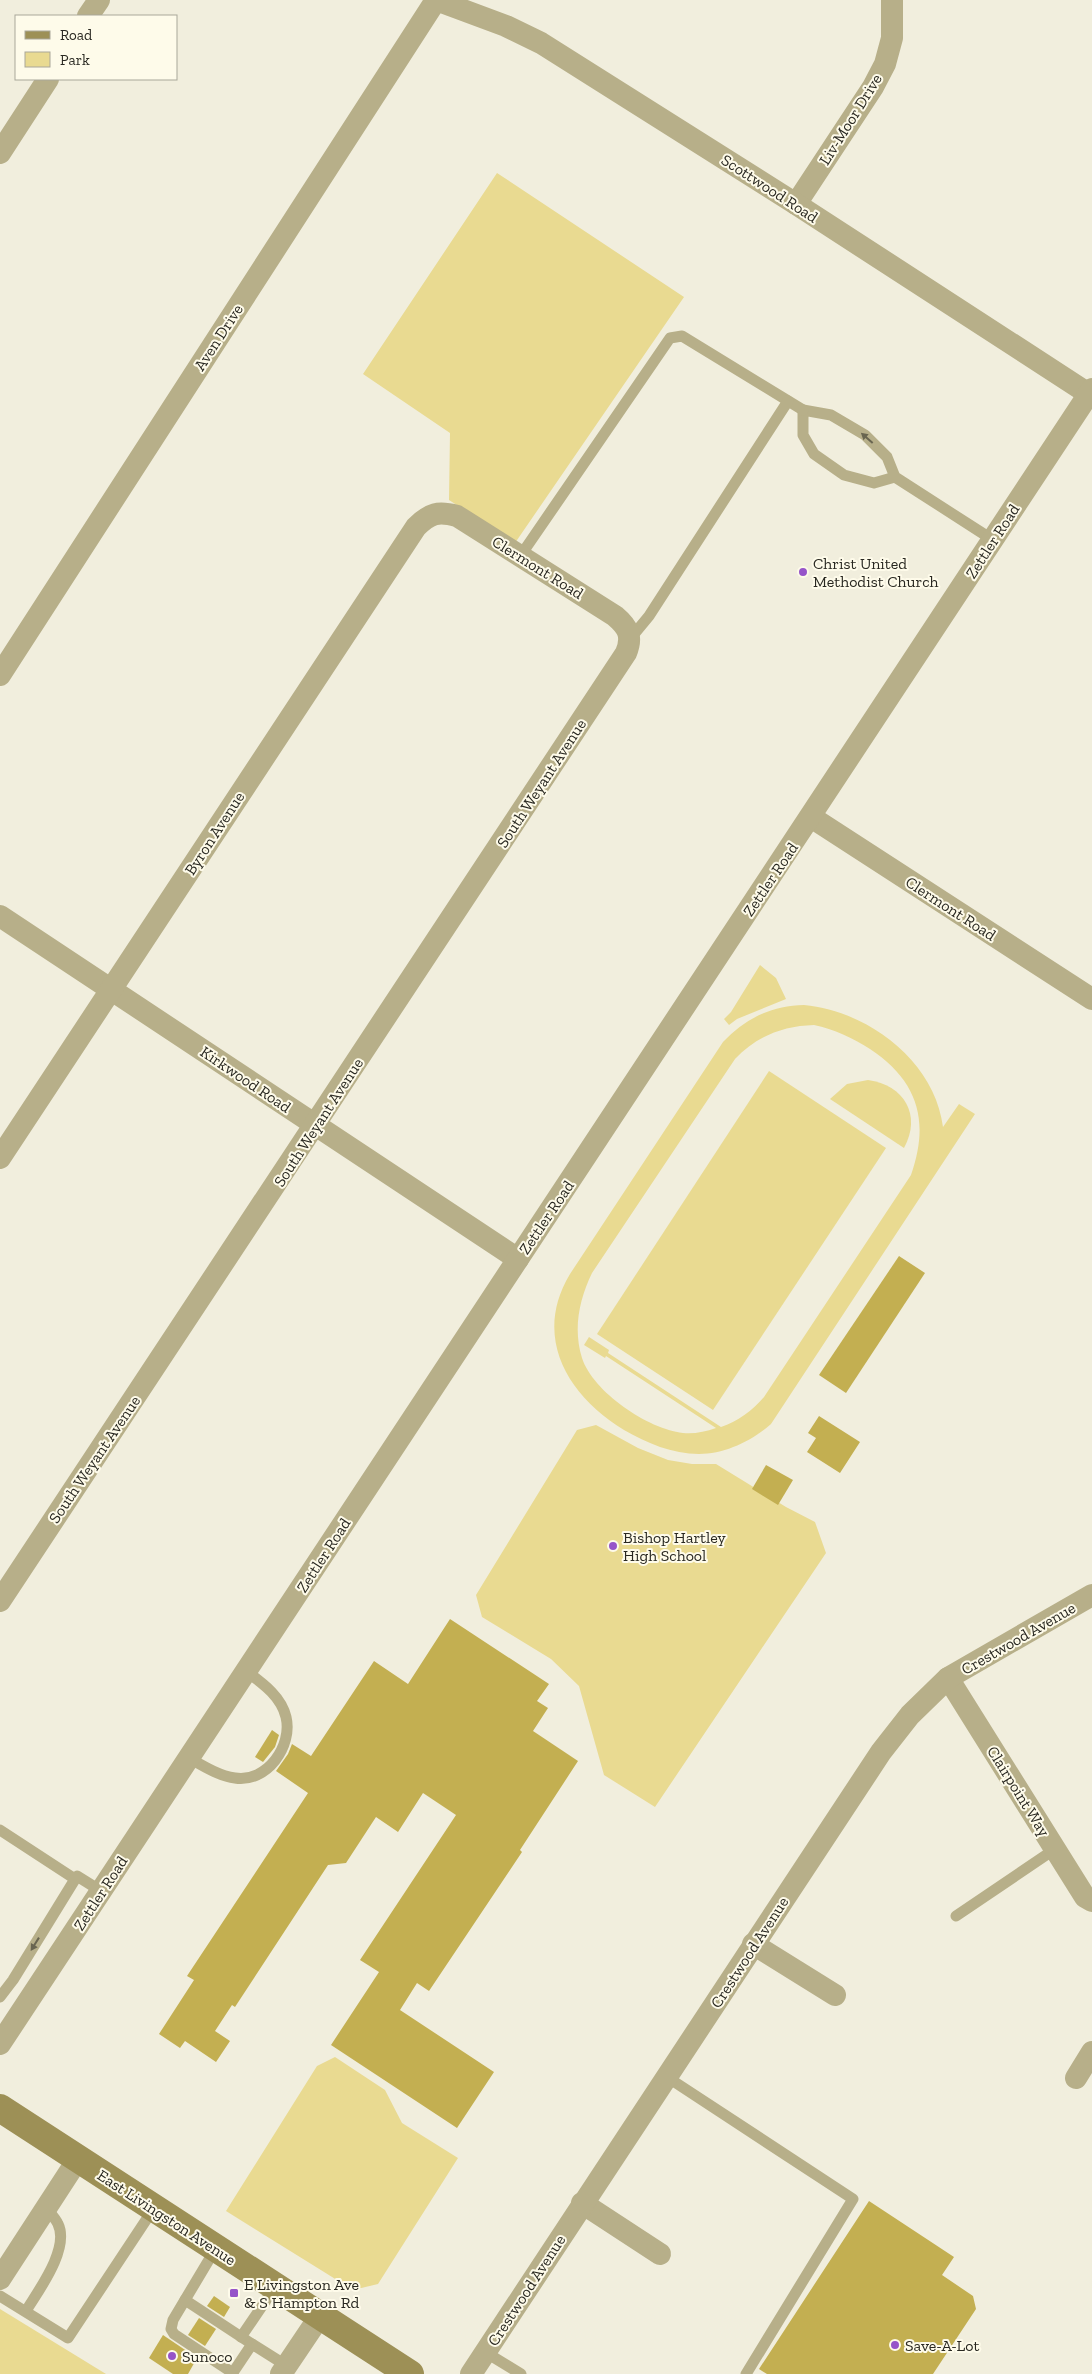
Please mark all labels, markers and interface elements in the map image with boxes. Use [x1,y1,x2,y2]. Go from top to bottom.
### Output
legend [15,15,178,80]
text: Road [60,26,93,44]
text: Park [60,51,90,69]
street label: Liv-Moor Drive [815,70,886,168]
street label: Scottwood Road [718,150,822,227]
street label: Aven Drive [190,300,247,374]
one-way arrow [862,432,874,444]
street label: Zettler Road [961,500,1024,582]
street label: Clermont Road [489,532,587,603]
place label: Christ United Methodist Church [813,554,939,591]
marker: Christ United Methodist Church [797,566,809,578]
street label: South Weyant Avenue [493,715,590,851]
street label: Byron Avenue [180,788,248,879]
street label: Zettler Road [739,839,802,920]
street label: Clermont Road [902,872,1000,945]
street label: Kirkwood Road [197,1042,295,1117]
street label: South Weyant Avenue [270,1054,367,1190]
street label: Zettler Road [515,1177,578,1258]
street label: South Weyant Avenue [45,1392,144,1527]
street label: Zettler Road [292,1514,355,1596]
place label: Bishop Hartley High School [623,1528,727,1565]
marker: Bishop Hartley High School [607,1540,619,1552]
street label: Crestwood Avenue [958,1598,1079,1679]
street label: Clairpoint Way [983,1743,1054,1841]
street label: Zettler Road [69,1852,132,1934]
street label: Crestwood Avenue [706,1893,792,2011]
one-way arrow [31,1938,40,1951]
street label: East Livingston Avenue [94,2165,240,2269]
street label: Crestwood Avenue [483,2231,569,2349]
place label: E Livingston Ave & S Hampton Rd [244,2275,359,2312]
marker: E Livingston Ave & S Hampton Rd [228,2287,240,2299]
place label: Save-A-Lot [905,2336,979,2355]
marker: Save-A-Lot [889,2339,901,2351]
place label: Sunoco [182,2347,232,2366]
marker: Sunoco [166,2350,178,2362]

